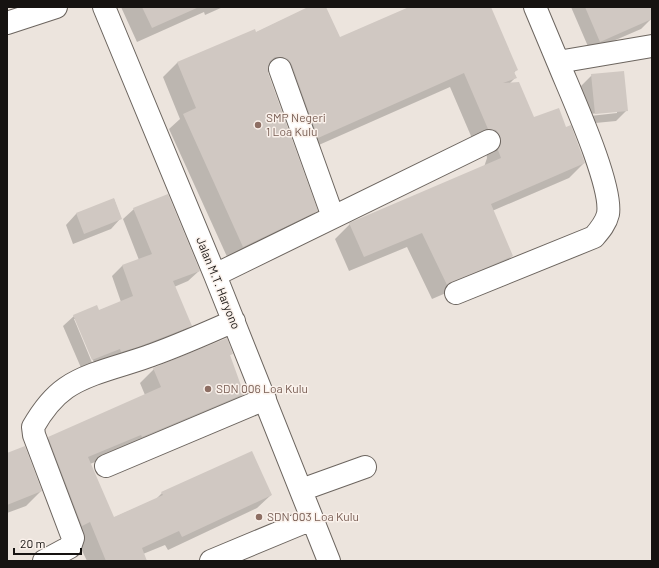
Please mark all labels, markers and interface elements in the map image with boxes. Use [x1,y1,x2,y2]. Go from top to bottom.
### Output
place label: SMP Negeri 1 Loa Kulu [266,110,326,138]
marker: SMP Negeri 1 Loa Kulu [253,120,263,130]
street label: Jalan M.T. Haryono [194,235,244,331]
place label: SDN 006 Loa Kulu [216,381,308,395]
marker: SDN 006 Loa Kulu [203,384,213,394]
place label: SDN 003 Loa Kulu [267,509,359,523]
marker: SDN 003 Loa Kulu [254,512,264,522]
scale bar [14,530,81,556]
text: 20 m [20,536,46,550]

